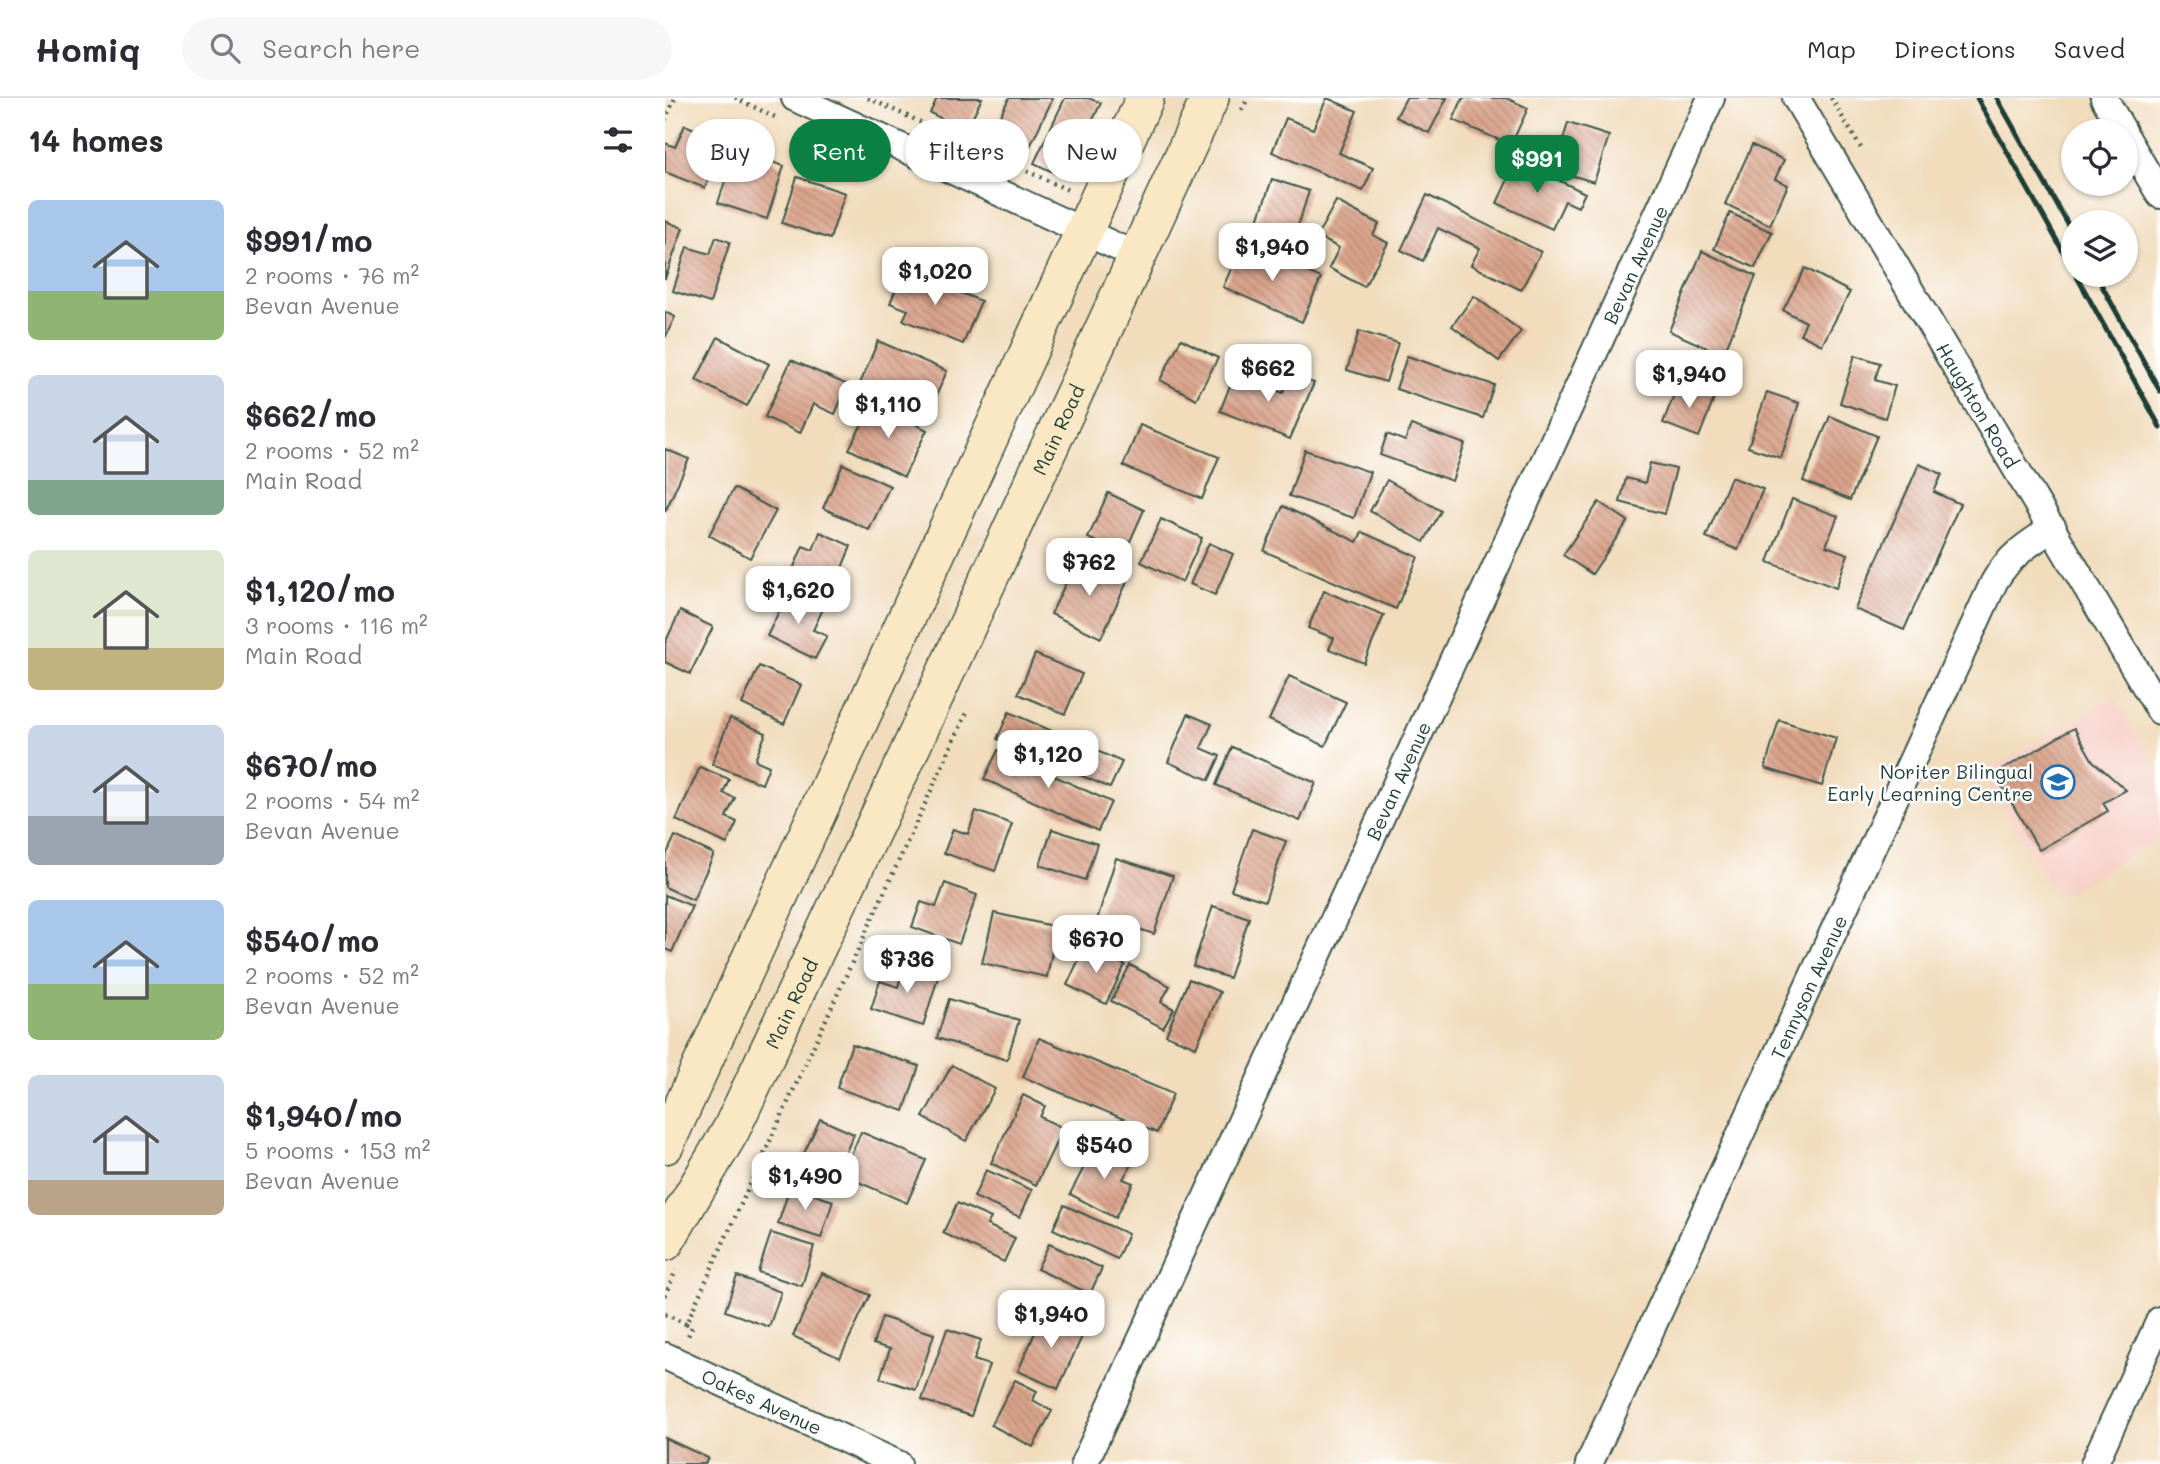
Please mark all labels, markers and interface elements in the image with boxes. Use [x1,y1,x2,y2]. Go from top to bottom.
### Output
search box [182,17,672,80]
text: Homiq [35,27,140,70]
icon: search [206,29,244,67]
text: Search here [262,31,420,65]
text: Map [1807,33,1856,64]
text: Directions [1894,33,2016,64]
text: Saved [2054,33,2125,64]
chip: Buy [686,119,775,182]
chip: Rent [789,119,891,182]
chip: Filters [905,119,1029,182]
chip: New [1043,119,1142,182]
map controls [2061,119,2138,287]
button: locate [2061,119,2138,196]
text: 14 homes [28,120,164,160]
icon: filters [599,121,637,159]
pin: $991 [1496,136,1578,195]
text: $991 [1511,143,1563,173]
street label: Bevan Avenue [1597,201,1673,328]
button: layers [2061,210,2138,287]
text: $991/mo [245,220,372,260]
pin: $1,940 [1215,223,1329,283]
icon: home [84,228,168,312]
text: $1,940 [1235,231,1309,261]
pin: $1,020 [878,248,992,307]
text: $1,020 [898,255,972,285]
text: 2 rooms · 76 m² [245,260,419,290]
text: Bevan Avenue [245,290,400,320]
street label: Haughton Road [1931,338,2025,472]
pin: $662 [1227,344,1309,404]
pin: $1,940 [1632,350,1746,410]
text: $662 [1241,352,1295,382]
text: $1,940 [1652,358,1726,388]
pin: $1,110 [831,380,945,440]
street label: Main Road [1026,380,1089,479]
text: $1,110 [855,388,921,418]
text: $662/mo [245,395,376,435]
icon: home [84,403,168,487]
text: 2 rooms · 52 m² [245,435,419,465]
text: Main Road [245,465,362,495]
pin: $762 [1048,538,1130,598]
text: $762 [1062,546,1116,576]
pin: $1,620 [741,566,855,626]
text: $1,120/mo [245,570,395,610]
text: $1,620 [761,574,835,604]
icon: home [84,578,168,662]
text: 3 rooms · 116 m² [245,610,428,640]
text: Main Road [245,640,362,670]
street label: Bevan Avenue [1360,717,1436,844]
pin: $1,120 [991,730,1105,790]
text: $1,120 [1013,738,1083,768]
text: $670/mo [245,745,377,785]
icon: home [84,753,168,837]
place label: Noriter Bilingual Early Learning Centre [1827,759,2033,806]
school or university icon: Noriter Bilingual Early Learning Centre [2039,763,2077,801]
text: 2 rooms · 54 m² [245,785,420,815]
text: Bevan Avenue [245,815,400,845]
street label: Tennyson Avenue [1764,911,1852,1063]
pin: $670 [1055,916,1137,975]
text: $540/mo [245,920,379,960]
text: $670 [1068,923,1124,953]
icon: home [84,928,168,1012]
pin: $736 [866,936,948,995]
text: $736 [880,943,934,973]
street label: Main Road [759,954,823,1052]
text: 2 rooms · 52 m² [245,960,419,990]
text: Bevan Avenue [245,990,400,1020]
text: $1,940/mo [245,1095,402,1135]
icon: home [84,1103,168,1187]
pin: $540 [1063,1122,1145,1181]
text: $540 [1075,1129,1133,1159]
text: 5 rooms · 153 m² [245,1135,430,1165]
pin: $1,490 [748,1152,862,1212]
text: $1,490 [768,1160,842,1190]
text: Bevan Avenue [245,1165,400,1195]
pin: $1,940 [994,1290,1108,1350]
text: $1,940 [1014,1298,1088,1328]
street label: Oakes Avenue [698,1362,826,1440]

